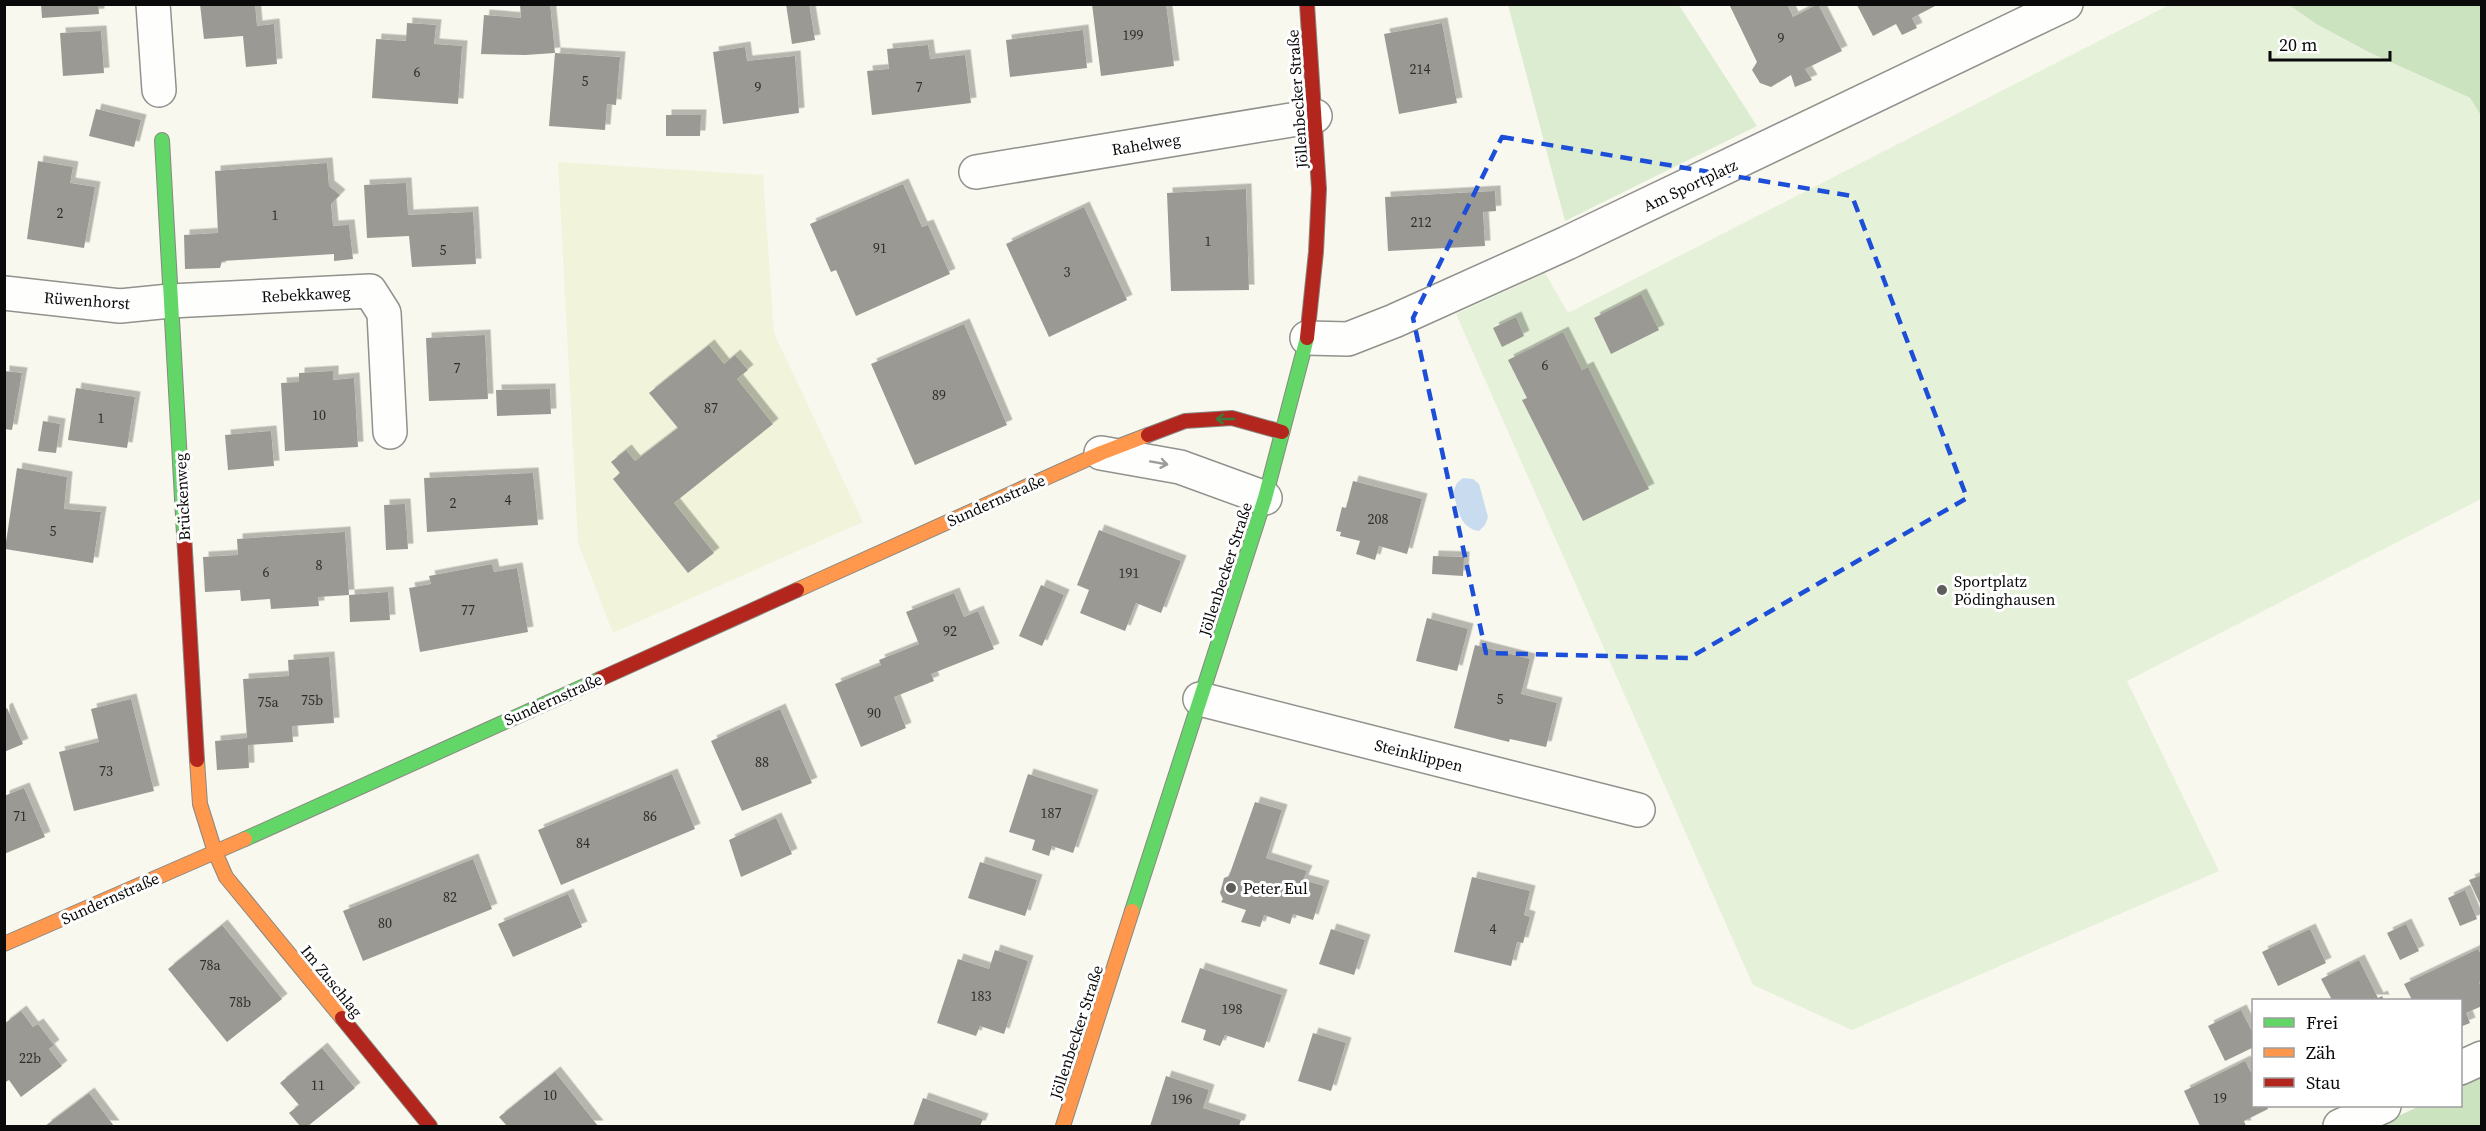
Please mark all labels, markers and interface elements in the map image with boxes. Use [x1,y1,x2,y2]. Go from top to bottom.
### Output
scale bar [2270,24,2390,62]
house number: 199 [1123,25,1144,45]
house number: 9 [1778,28,1785,48]
street label: Jöllenbecker Straße [1281,29,1313,170]
text: 20 m [2279,32,2317,57]
house number: 214 [1410,59,1431,79]
house number: 6 [414,62,421,82]
house number: 5 [582,71,589,91]
house number: 9 [755,77,762,97]
house number: 7 [916,77,923,97]
street label: Rahelweg [1110,128,1182,160]
street label: Am Sportplatz [1639,154,1741,216]
house number: 2 [57,203,64,223]
house number: 1 [272,205,279,225]
house number: 212 [1411,212,1432,232]
house number: 1 [1205,231,1212,251]
house number: 91 [873,238,887,258]
house number: 5 [440,240,447,260]
house number: 3 [1064,262,1071,282]
street label: Rebekkaweg [261,281,351,307]
street label: Rüwenhorst [43,286,132,314]
house number: 6 [1542,355,1549,375]
house number: 7 [454,358,461,378]
house number: 89 [932,385,946,405]
house number: 87 [704,398,718,418]
house number: 10 [312,405,326,425]
house number: 1 [98,408,105,428]
one-way arrow [1216,413,1236,425]
street label: Brückenweg [169,453,195,541]
one-way arrow [1148,458,1168,469]
street label: Sundernstraße [943,469,1049,531]
house number: 4 [505,490,512,510]
house number: 2 [450,493,457,513]
street label: Jöllenbecker Straße [1193,499,1257,640]
house number: 208 [1368,509,1389,529]
house number: 5 [50,521,57,541]
house number: 8 [316,555,323,575]
house number: 6 [263,562,270,582]
house number: 191 [1119,563,1140,583]
place label: Sportplatz Pödinghausen [1954,570,2056,610]
marker: Sportplatz Pödinghausen [1935,583,1949,597]
house number: 77 [461,600,475,620]
house number: 92 [943,621,957,641]
street label: Sundernstraße [500,668,606,730]
house number: 5 [1497,689,1504,709]
house number: 75b [301,690,323,710]
house number: 75a [257,692,279,712]
house number: 90 [867,703,881,723]
street label: Steinklippen [1373,733,1466,777]
house number: 88 [755,752,769,772]
house number: 73 [99,761,113,781]
house number: 187 [1041,803,1062,823]
house number: 71 [13,806,27,826]
house number: 86 [643,806,657,826]
house number: 84 [576,833,590,853]
street label: Sundernstraße [57,867,163,929]
place label: Peter Eul [1243,877,1308,899]
marker: Peter Eul [1224,881,1238,895]
house number: 82 [443,887,457,907]
house number: 80 [378,913,392,933]
house number: 4 [1490,919,1497,939]
street label: Im Zuschlag [296,940,368,1022]
house number: 78a [199,955,221,975]
street label: Jöllenbecker Straße [1044,962,1108,1103]
house number: 183 [971,986,992,1006]
house number: 78b [229,992,251,1012]
house number: 198 [1222,999,1243,1019]
legend [2252,999,2462,1107]
text: Frei [2306,1010,2338,1035]
text: Zäh [2306,1040,2336,1065]
house number: 22b [19,1048,41,1068]
text: Stau [2306,1070,2341,1095]
house number: 11 [311,1075,325,1095]
house number: 10 [543,1085,557,1105]
house number: 19 [2213,1088,2227,1108]
house number: 196 [1172,1089,1193,1109]

